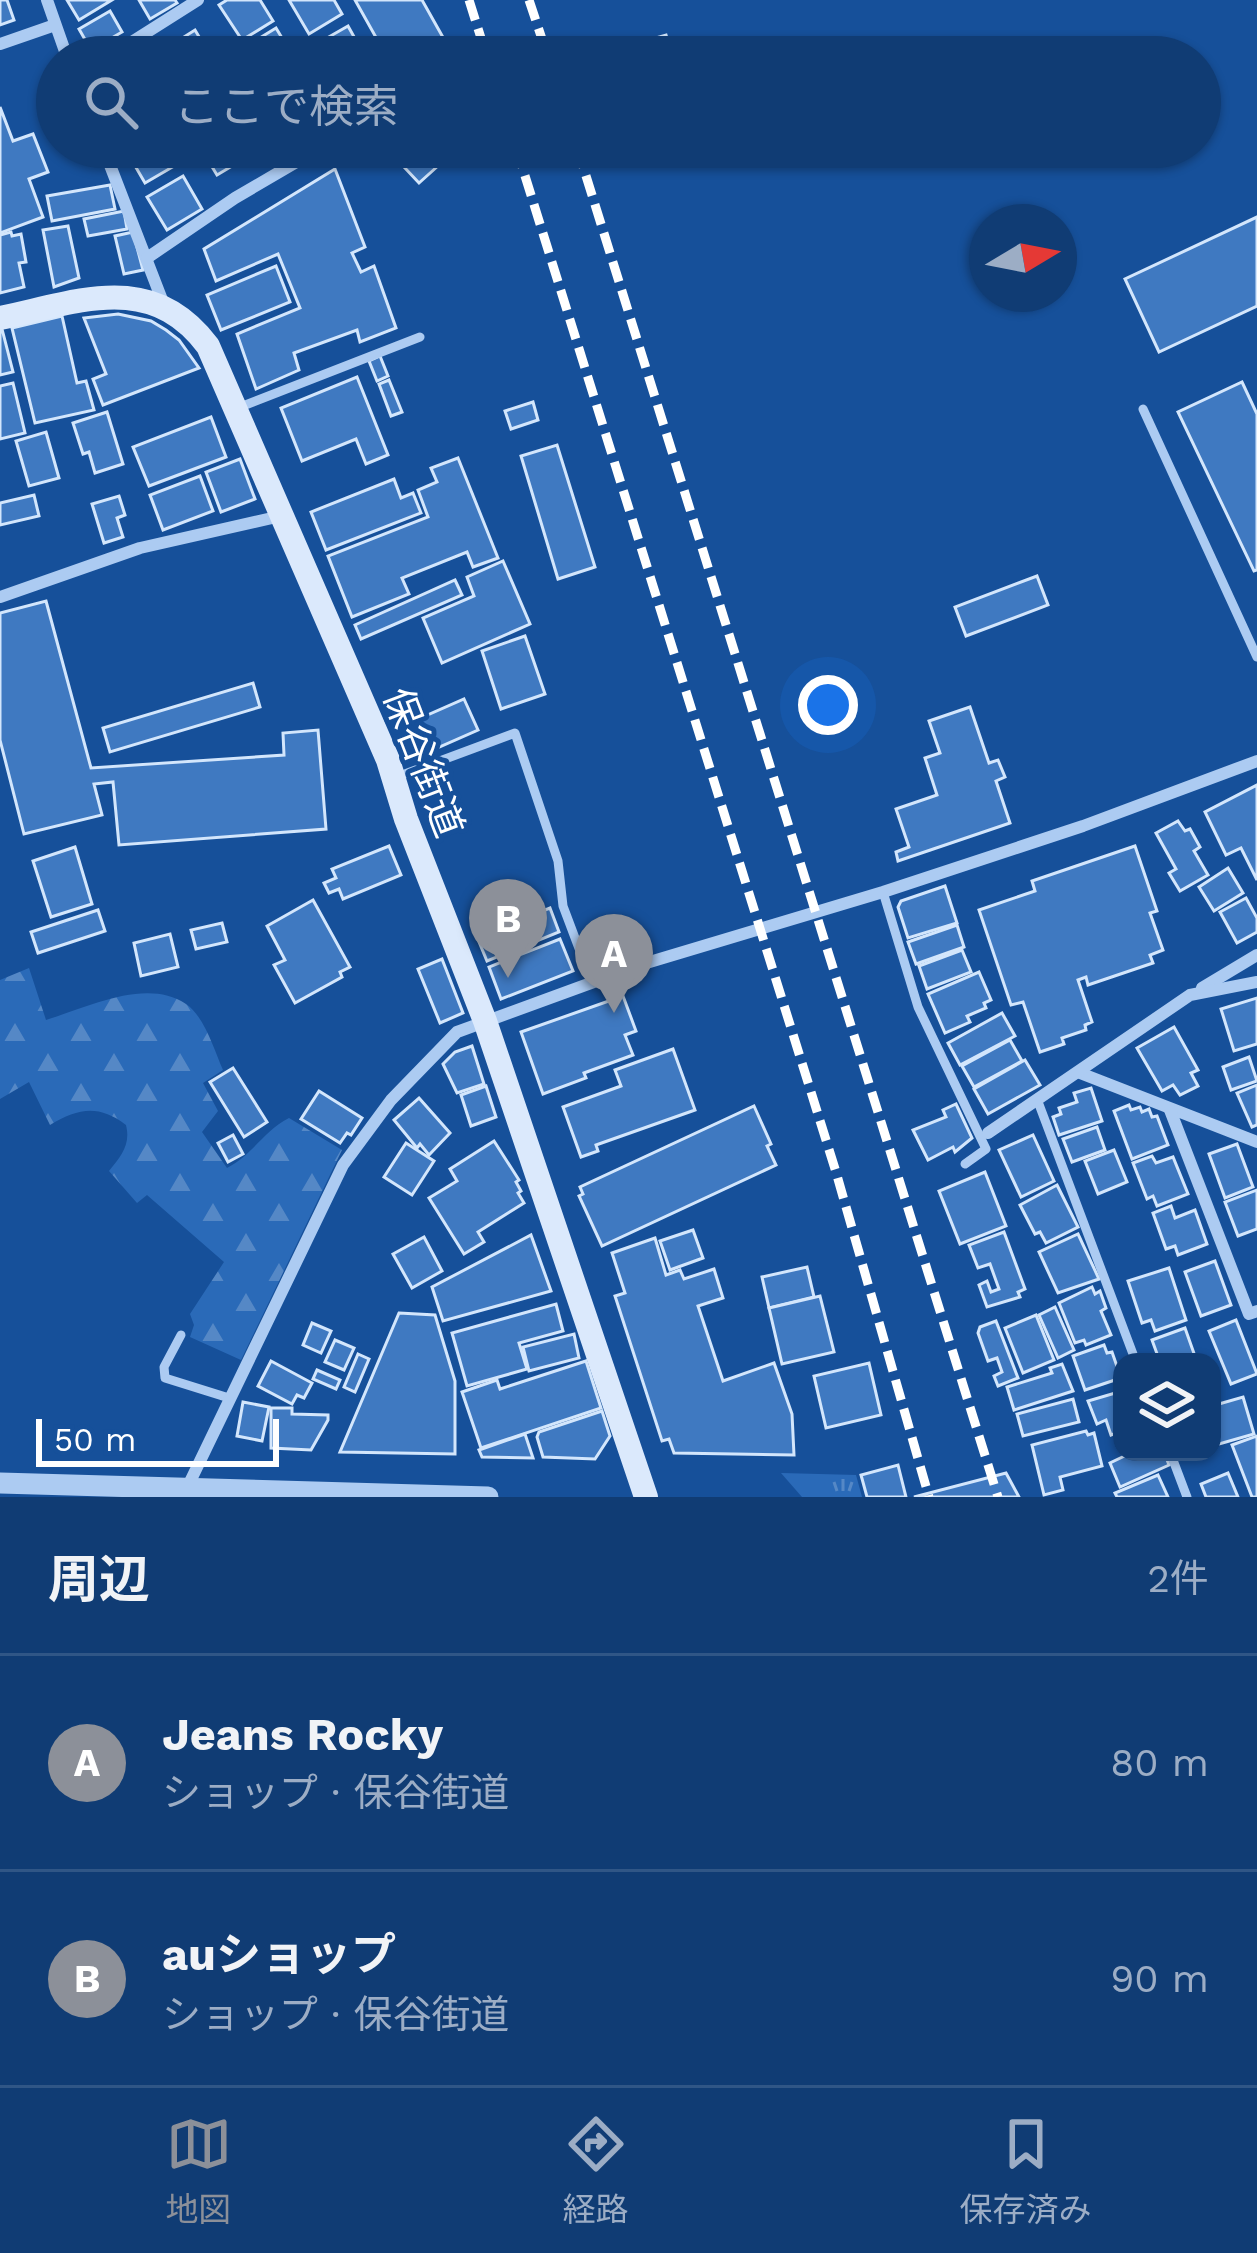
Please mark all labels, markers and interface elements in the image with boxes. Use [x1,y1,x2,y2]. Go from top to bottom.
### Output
search box [36,36,1221,168]
icon: search [78,69,144,135]
text: ここで検索 [174,80,399,133]
north arrow [969,204,1077,312]
your location [798,675,858,735]
street label: 保谷街道 [375,681,472,843]
pin: B [469,879,547,978]
pin: A [575,914,653,1013]
map controls [1113,1353,1221,1461]
button: layers [1113,1353,1221,1461]
scale bar [36,1413,279,1466]
text: 50 m [54,1420,136,1459]
text: 周辺 [48,1550,150,1609]
text: 2件 [1147,1556,1209,1601]
text: Jeans Rocky [162,1708,443,1761]
text: A [74,1740,100,1785]
text: 80 m [1110,1740,1209,1785]
text: ショップ · 保谷街道 [162,1770,509,1815]
text: auショップ [162,1928,396,1981]
text: B [74,1956,100,2001]
text: 90 m [1110,1956,1209,2001]
text: ショップ · 保谷街道 [162,1992,509,2037]
tab: 地図 [166,2111,232,2231]
tab: 経路 [563,2111,629,2231]
tab: 保存済み [960,2111,1092,2231]

